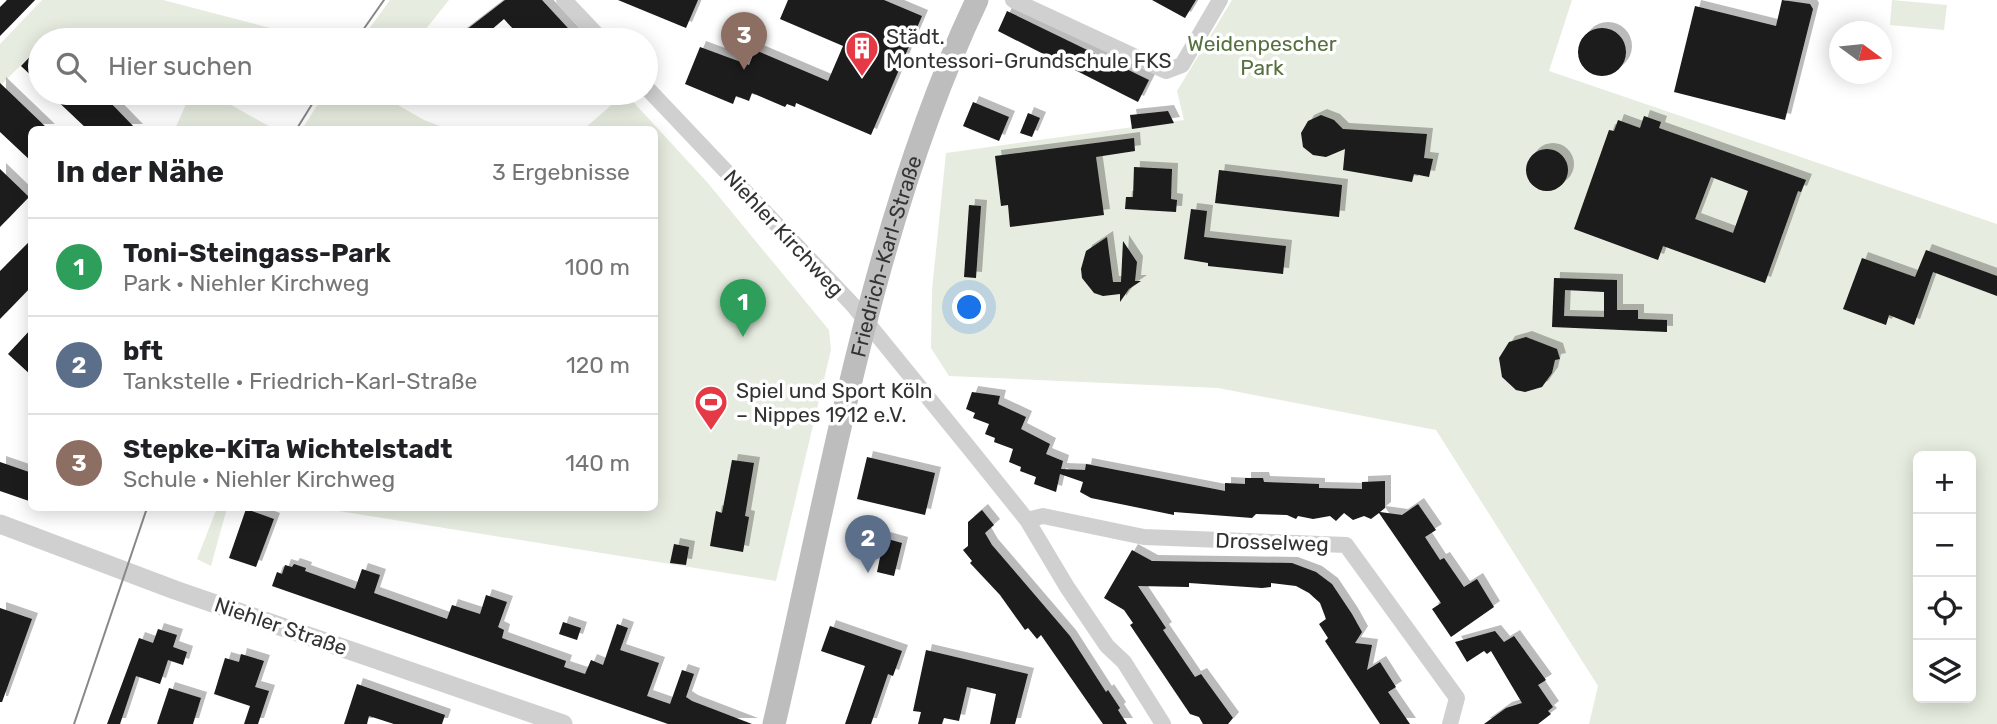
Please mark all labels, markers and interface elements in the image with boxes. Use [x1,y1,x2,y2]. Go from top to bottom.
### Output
pin: 3 [721,12,767,70]
north arrow [1829,21,1892,84]
place label: Städt. Montessori-Grundschule FKS [886,24,1172,73]
search box [28,28,658,105]
building icon: Städt. Montessori-Grundschule FKS [843,29,881,78]
park label: Weidenpescher Park [1187,31,1337,80]
icon: search [52,48,90,86]
text: Hier suchen [108,51,253,82]
street label: Friedrich-Karl-Straße [845,152,926,360]
text: In der Nähe [56,154,224,190]
text: 3 Ergebnisse [492,158,630,186]
street label: Niehler Kirchweg [719,164,849,302]
text: Toni-Steingass-Park [123,238,391,269]
text: 1 [73,253,85,281]
text: 100 m [565,253,630,281]
text: Park · Niehler Kirchweg [123,269,369,297]
pin: 1 [720,279,766,337]
your location [952,290,986,324]
text: bft [123,336,163,367]
text: 2 [72,351,86,379]
text: 120 m [566,351,630,379]
text: Tankstelle · Friedrich-Karl-Straße [123,367,477,395]
place label: Spiel und Sport Köln – Nippes 1912 e.V. [736,378,933,427]
sports icon: Spiel und Sport Köln – Nippes 1912 e.V. [692,383,730,432]
text: Stepke-KiTa Wichtelstadt [123,434,452,465]
text: 3 [71,449,87,477]
text: 140 m [565,449,630,477]
map controls [1913,451,1976,703]
button: + [1913,451,1976,514]
text: Schule · Niehler Kirchweg [123,465,395,493]
button: − [1913,514,1976,577]
pin: 2 [845,515,891,573]
street label: Drosselweg [1215,528,1329,556]
button: locate [1913,577,1976,640]
street label: Niehler Straße [211,592,351,660]
button: layers [1913,640,1976,703]

